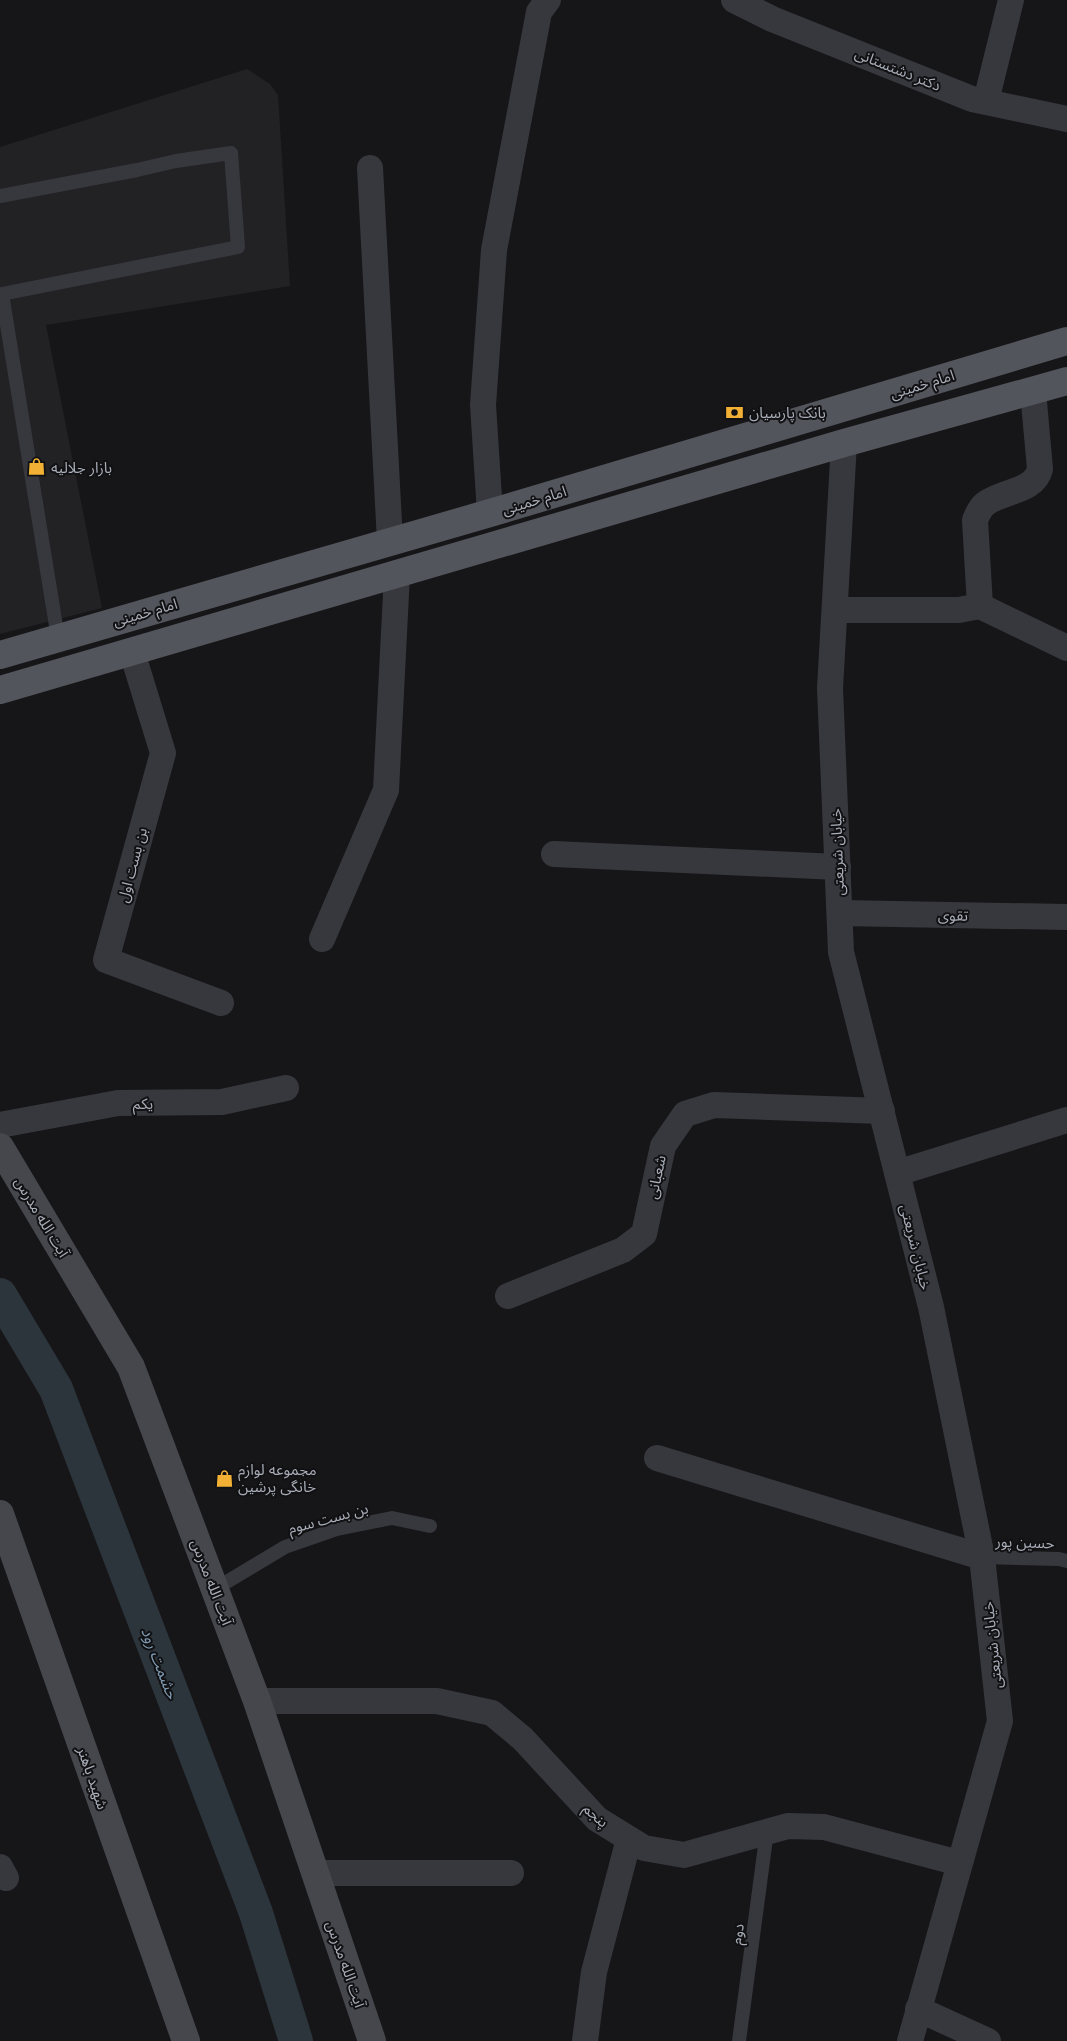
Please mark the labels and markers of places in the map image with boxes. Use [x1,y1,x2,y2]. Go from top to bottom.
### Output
bank icon: بانک پارسیان [725,402,745,422]
place label: بانک پارسیان [749,403,826,423]
shop icon: بازار جلالیه [27,457,47,477]
place label: بازار جلالیه [51,458,112,477]
place label: مجموعه لوازم خانگی پرشین [238,1460,317,1497]
shop icon: مجموعه لوازم خانگی پرشین [214,1468,234,1488]

